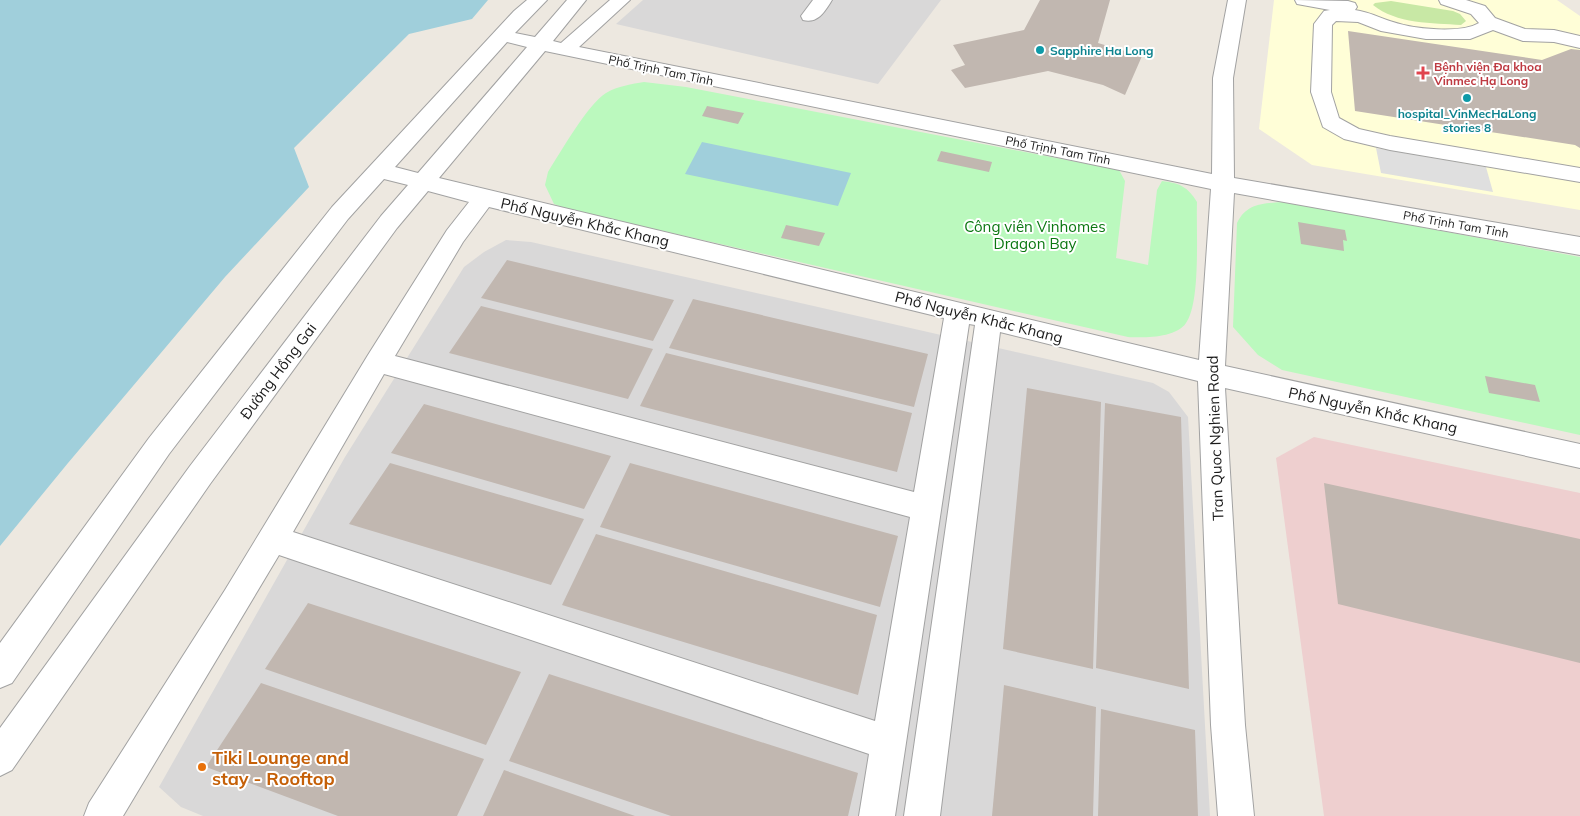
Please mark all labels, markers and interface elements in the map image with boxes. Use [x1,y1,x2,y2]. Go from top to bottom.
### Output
place label: Sapphire Ha Long [1050,43,1153,58]
marker: Sapphire Ha Long [1034,44,1046,56]
street label: Phố Trịnh Tam Tỉnh [607,52,715,88]
place label: Bệnh viện Đa khoa Vinmec Hạ Long [1433,59,1542,88]
marker: Bệnh viện Đa khoa Vinmec Hạ Long [1416,66,1430,80]
marker: hospital_VinMecHaLong stories 8 [1461,92,1473,104]
place label: hospital_VinMecHaLong stories 8 [1398,106,1536,135]
street label: Phố Trịnh Tam Tỉnh [1004,132,1112,168]
street label: Phố Nguyễn Khắc Khang [499,193,671,251]
street label: Phố Trịnh Tam Tỉnh [1402,207,1510,241]
park label: Công viên Vinhomes Dragon Bay [964,217,1106,253]
street label: Phố Nguyễn Khắc Khang [893,287,1065,347]
street label: Đường Hồng Gai [236,319,320,423]
street label: Tran Quoc Nghien Road [1203,355,1227,521]
street label: Phố Nguyễn Khắc Khang [1287,383,1459,437]
place label: Tiki Lounge and stay - Rooftop [212,746,349,790]
marker: Tiki Lounge and stay - Rooftop [196,761,208,773]

